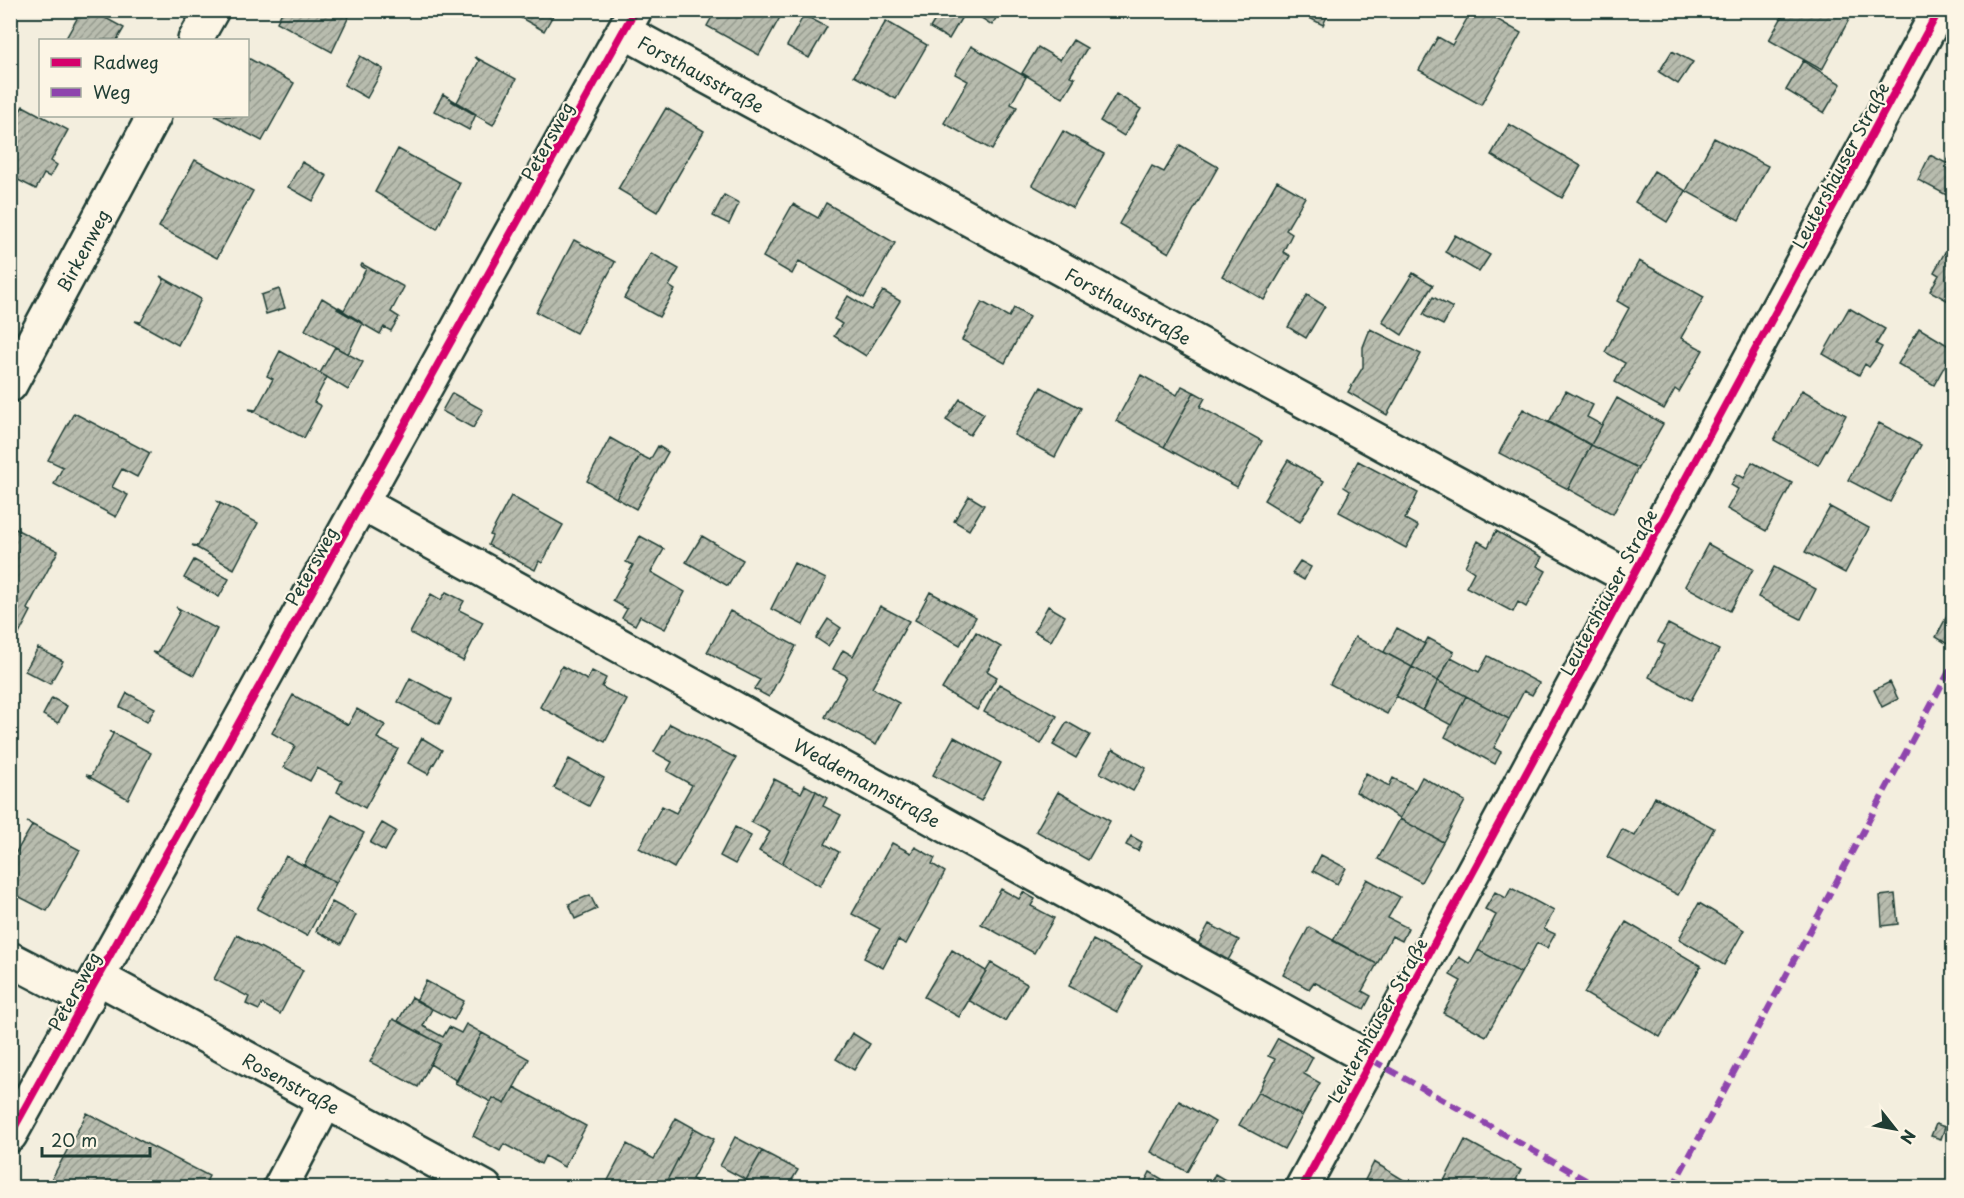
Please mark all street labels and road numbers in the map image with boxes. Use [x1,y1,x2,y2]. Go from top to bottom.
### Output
street label: Forsthausstraße [633,28,769,119]
street label: Leutershäuser Straße [1785,77,1895,253]
street label: Petersweg [514,96,580,186]
street label: Birkenweg [49,204,116,296]
street label: Forsthausstraße [1061,260,1197,351]
street label: Leutershäuser Straße [1553,504,1663,680]
street label: Petersweg [278,521,344,611]
street label: Weddemannstraße [789,731,946,833]
street label: Leutershäuser Straße [1320,933,1434,1107]
street label: Petersweg [41,946,107,1036]
street label: Rosenstraße [238,1045,345,1120]

